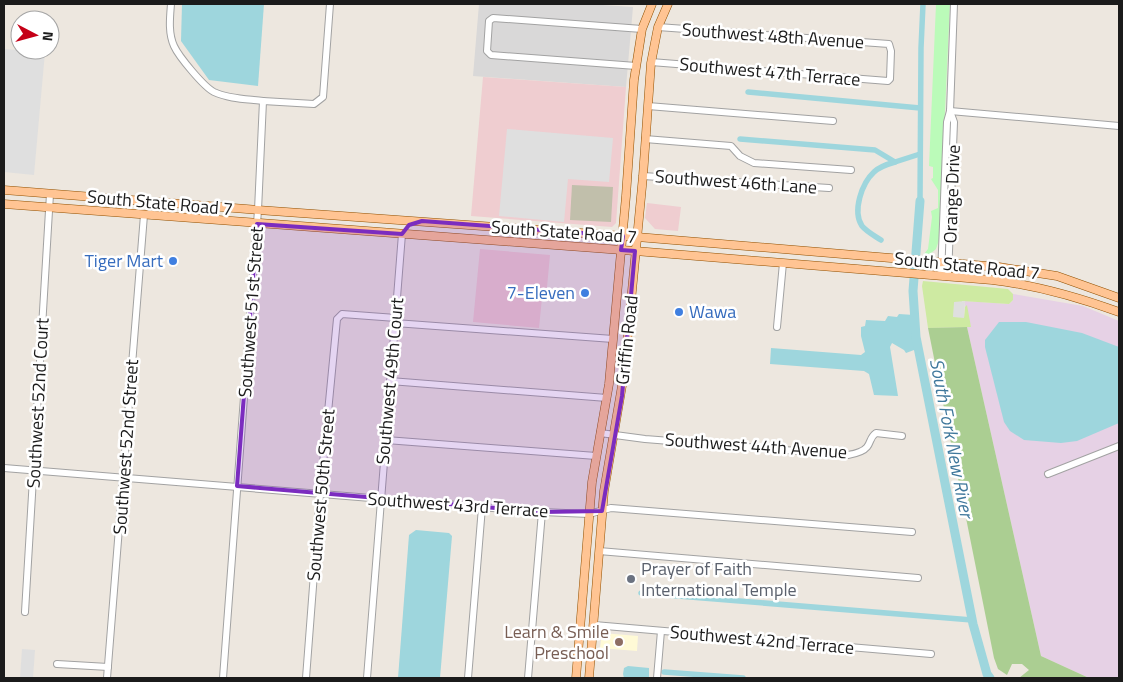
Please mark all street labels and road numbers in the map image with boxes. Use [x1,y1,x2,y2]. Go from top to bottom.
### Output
street label: Southwest 48th Avenue [681,16,865,55]
street label: Southwest 47th Terrace [679,50,862,93]
street label: Orange Drive [936,144,967,244]
street label: Southwest 46th Lane [654,162,818,201]
street label: South State Road 7 [86,183,234,222]
street label: South State Road 7 [490,213,638,250]
street label: Southwest 51st Street [231,225,270,398]
street label: South State Road 7 [893,244,1041,287]
street label: Griffin Road [608,294,645,386]
street label: Southwest 49th Court [369,296,410,466]
street label: Southwest 52nd Court [20,316,55,489]
street label: Southwest 52nd Street [106,358,145,536]
street label: Southwest 50th Street [300,407,342,582]
street label: Southwest 44th Avenue [664,426,848,465]
street label: Southwest 43rd Terrace [367,485,549,524]
street label: Southwest 42nd Terrace [669,618,855,661]

